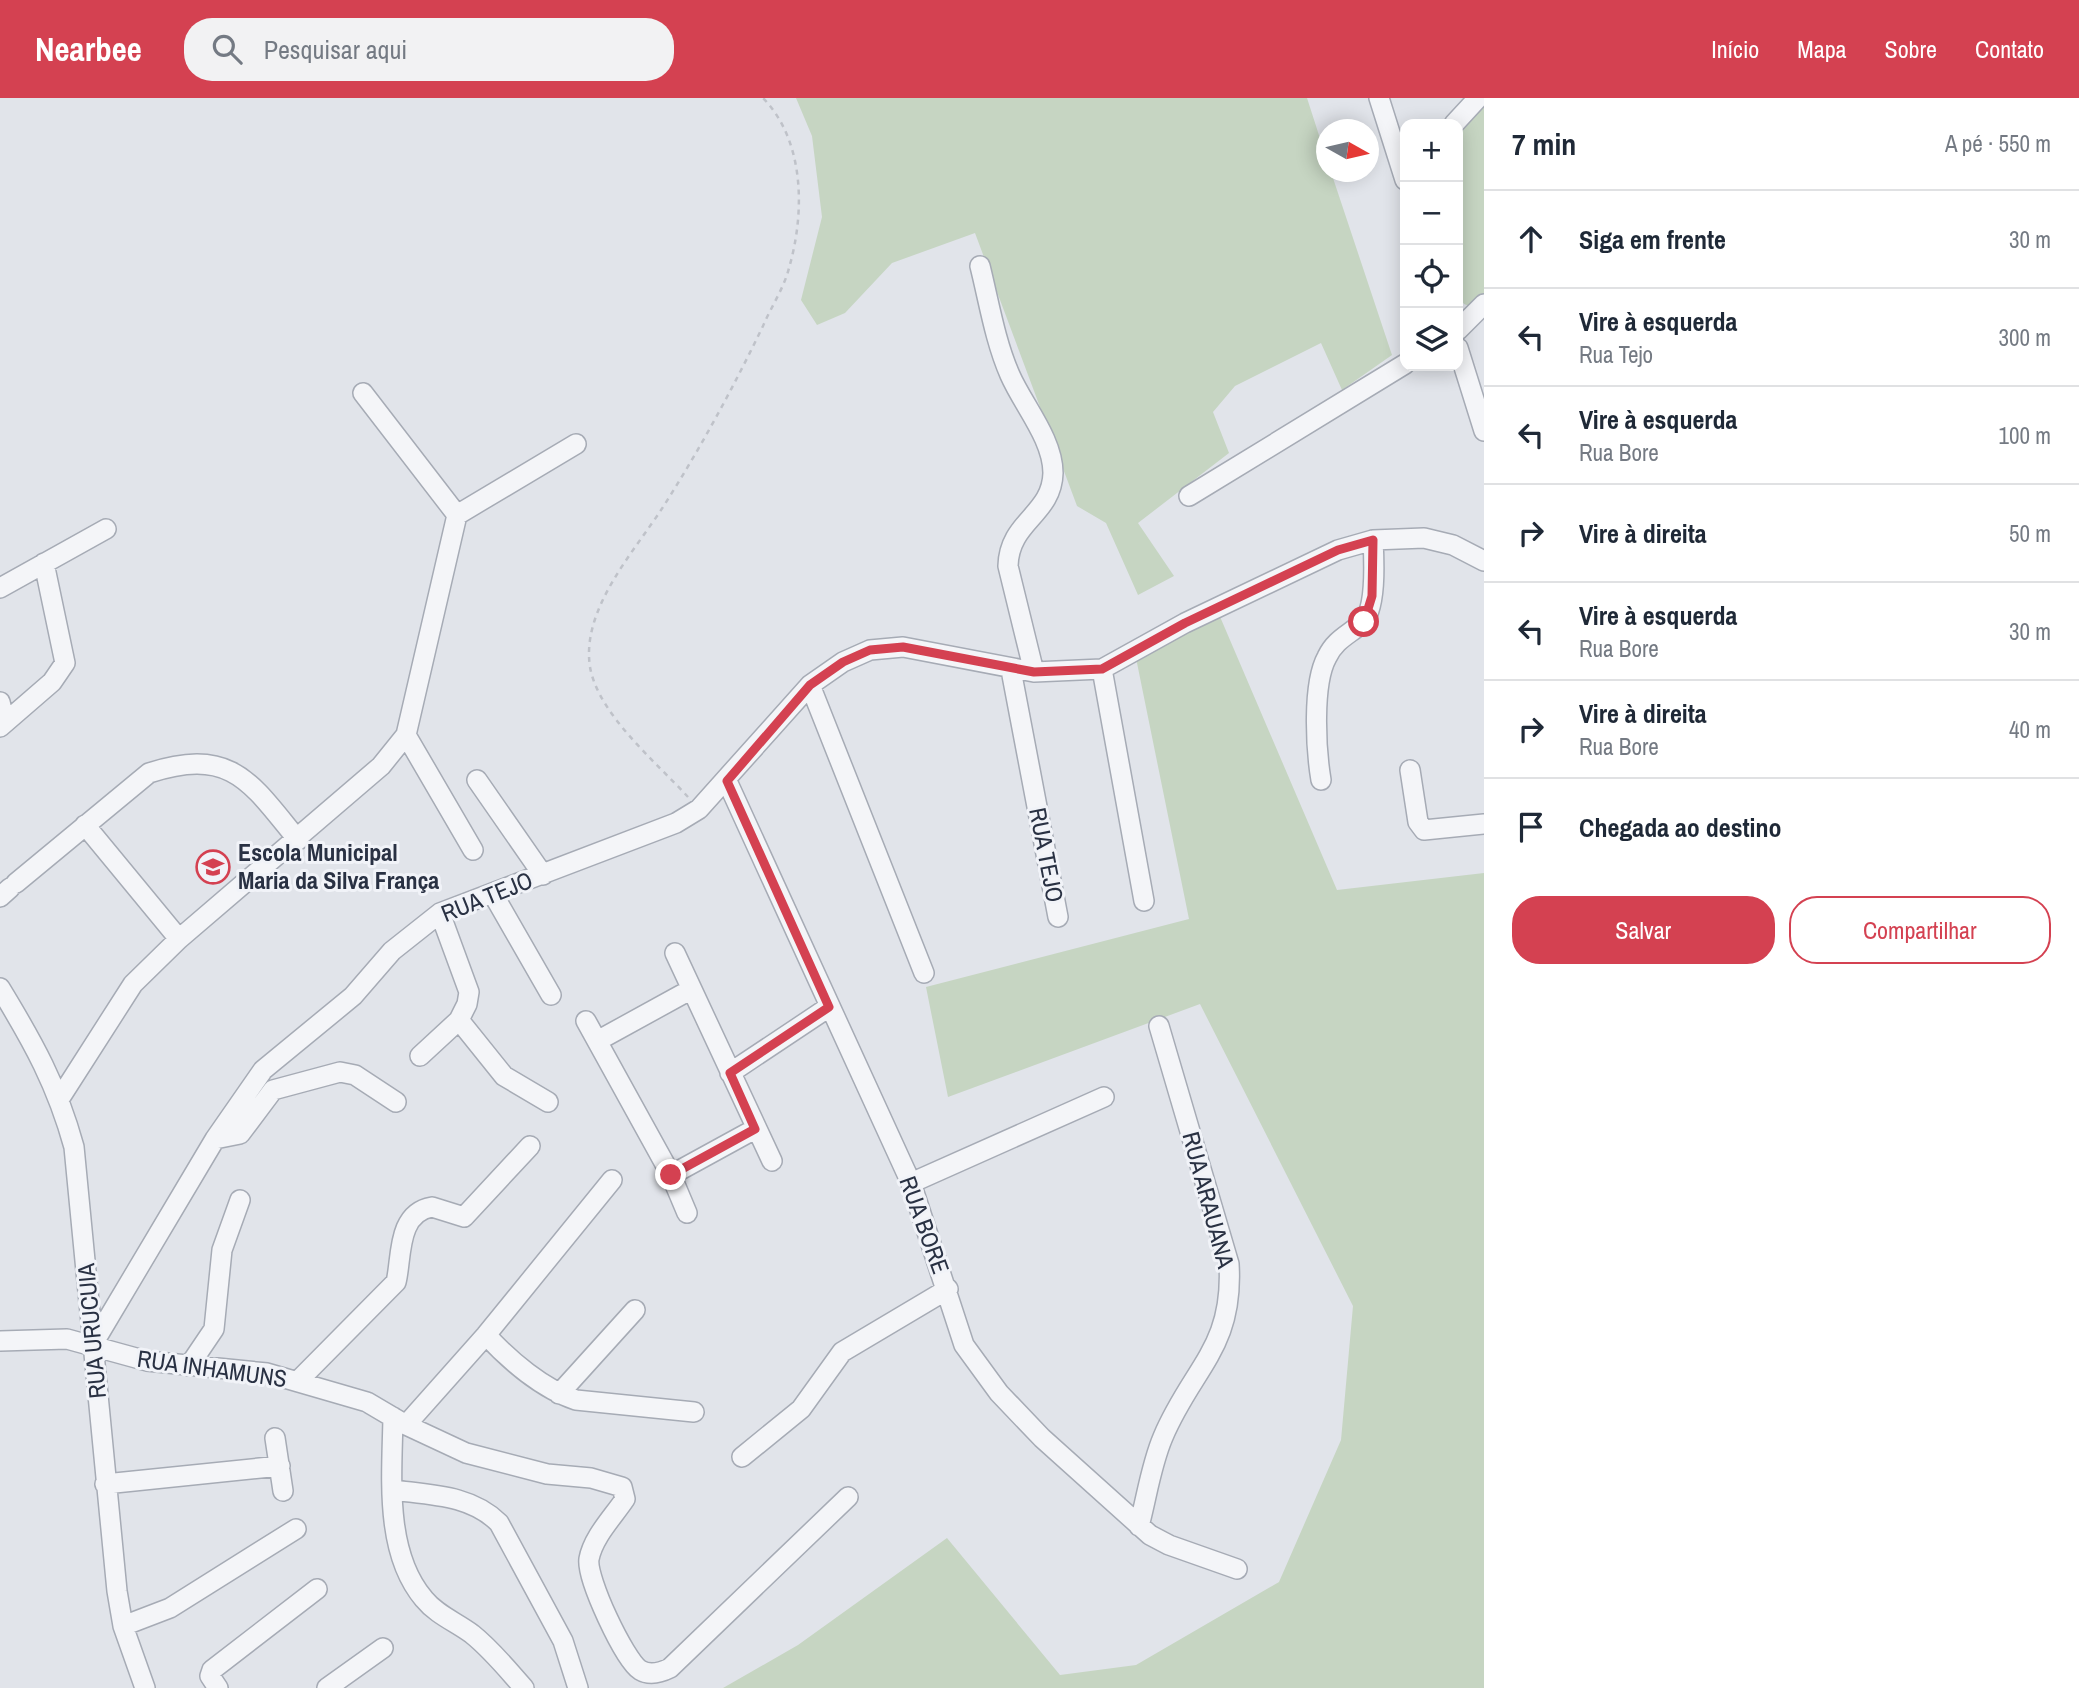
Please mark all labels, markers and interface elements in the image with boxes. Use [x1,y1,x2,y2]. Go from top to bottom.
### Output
search box [184,18,674,81]
text: Nearbee [35,27,142,71]
icon: search [208,30,246,68]
text: Pesquisar aqui [264,32,407,67]
text: Início [1711,33,1759,65]
text: Mapa [1797,33,1847,65]
text: Sobre [1885,33,1937,65]
text: Contato [1975,33,2044,65]
north arrow [1316,119,1379,182]
map controls [1400,119,1463,371]
button: + [1400,119,1463,182]
text: 7 min [1512,124,1576,164]
text: A pé · 550 m [1945,128,2051,159]
button: − [1400,182,1463,245]
icon: ahead [1512,220,1550,258]
text: Siga em frente [1579,222,1726,257]
text: 30 m [2009,224,2051,255]
button: locate [1400,245,1463,308]
text: Vire à esquerda [1579,304,1737,339]
button: layers [1400,308,1463,371]
icon: left [1512,318,1550,356]
text: 300 m [1999,322,2051,353]
text: Rua Tejo [1579,339,1653,370]
text: Vire à esquerda [1579,402,1737,437]
icon: left [1512,416,1550,454]
text: 100 m [1999,420,2051,451]
text: Rua Bore [1579,437,1659,468]
icon: right [1512,514,1550,552]
text: Vire à direita [1579,516,1707,551]
text: 50 m [2009,518,2051,549]
text: Vire à esquerda [1579,598,1737,633]
route start [1348,606,1379,637]
icon: left [1512,612,1550,650]
text: 30 m [2009,616,2051,647]
text: Rua Bore [1579,633,1659,664]
text: Vire à direita [1579,696,1707,731]
icon: right [1512,710,1550,748]
text: 40 m [2009,714,2051,745]
text: Rua Bore [1579,731,1659,762]
street label: RUA TEJO [1022,805,1072,905]
icon: arrive [1512,808,1550,846]
text: Chegada ao destino [1579,810,1782,845]
place label: Escola Municipal Maria da Silva França [238,836,439,896]
school or university icon: Escola Municipal Maria da Silva França [194,848,232,886]
street label: RUA TEJO [436,863,537,929]
button: Salvar [1512,896,1775,964]
button: Compartilhar [1789,896,2051,964]
street label: RUA ARAUANA [1175,1128,1243,1272]
route end [655,1159,686,1190]
street label: RUA BORE [893,1171,957,1278]
street label: RUA URUCUIA [69,1261,113,1400]
street label: RUA INHAMUNS [135,1342,289,1394]

